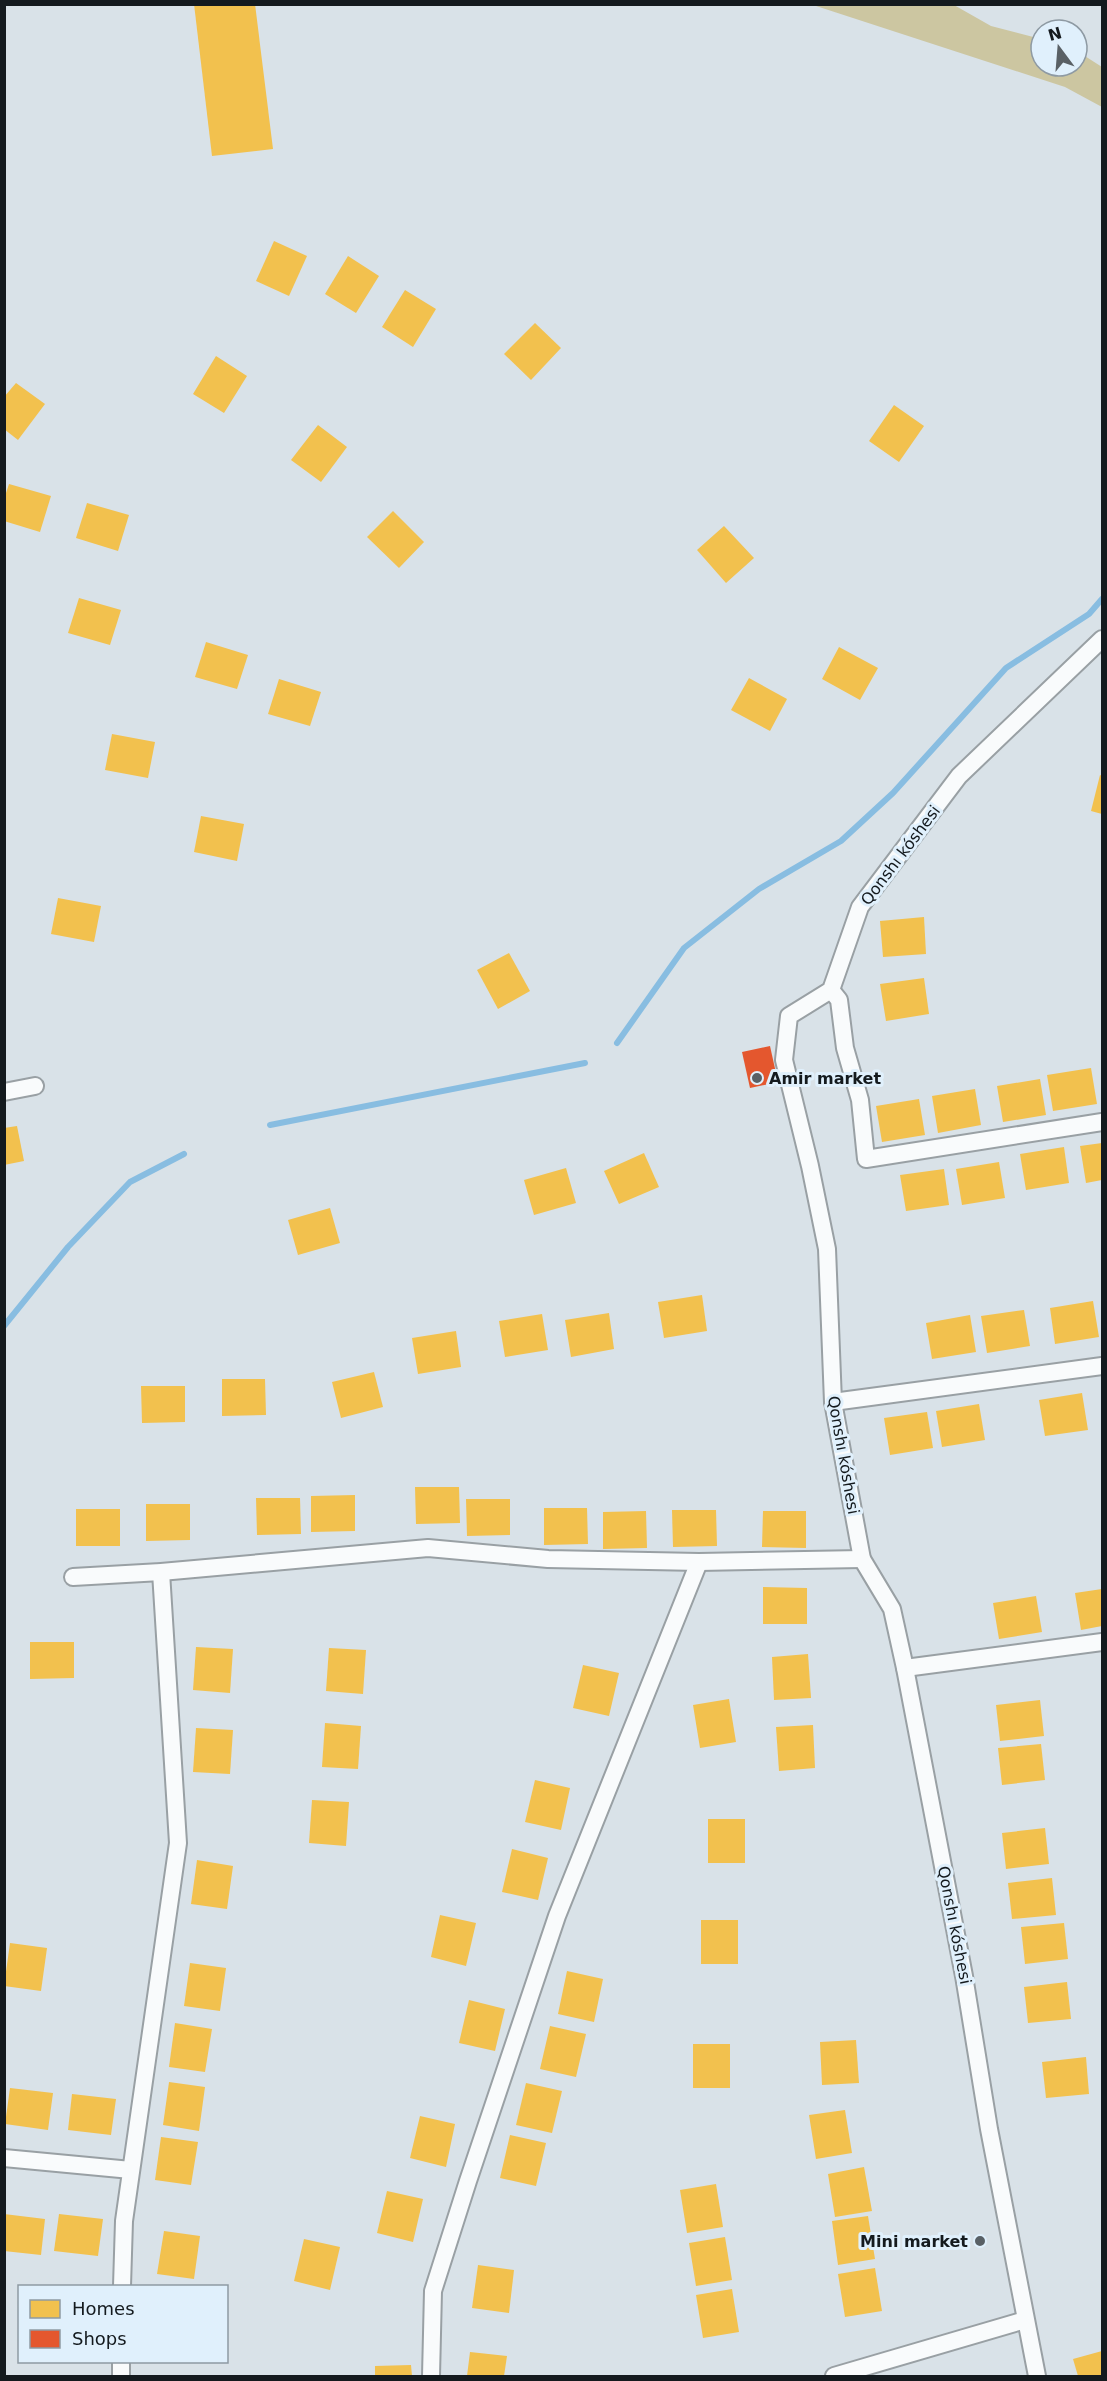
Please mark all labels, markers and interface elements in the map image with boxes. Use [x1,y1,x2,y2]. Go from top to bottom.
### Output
north arrow [1029,18,1089,78]
text: N [1046,23,1064,45]
street label: Qonshı kóshesi [857,802,944,909]
place label: Amir market [769,1069,881,1088]
marker: Amir market [750,1071,764,1085]
street label: Qonshı kóshesi [824,1394,863,1516]
street label: Qonshı kóshesi [934,1864,975,1986]
place label: Mini market [860,2232,968,2251]
marker: Mini market [973,2234,987,2248]
legend [18,2285,228,2363]
text: Homes [72,2298,135,2319]
text: Shops [72,2328,127,2349]

